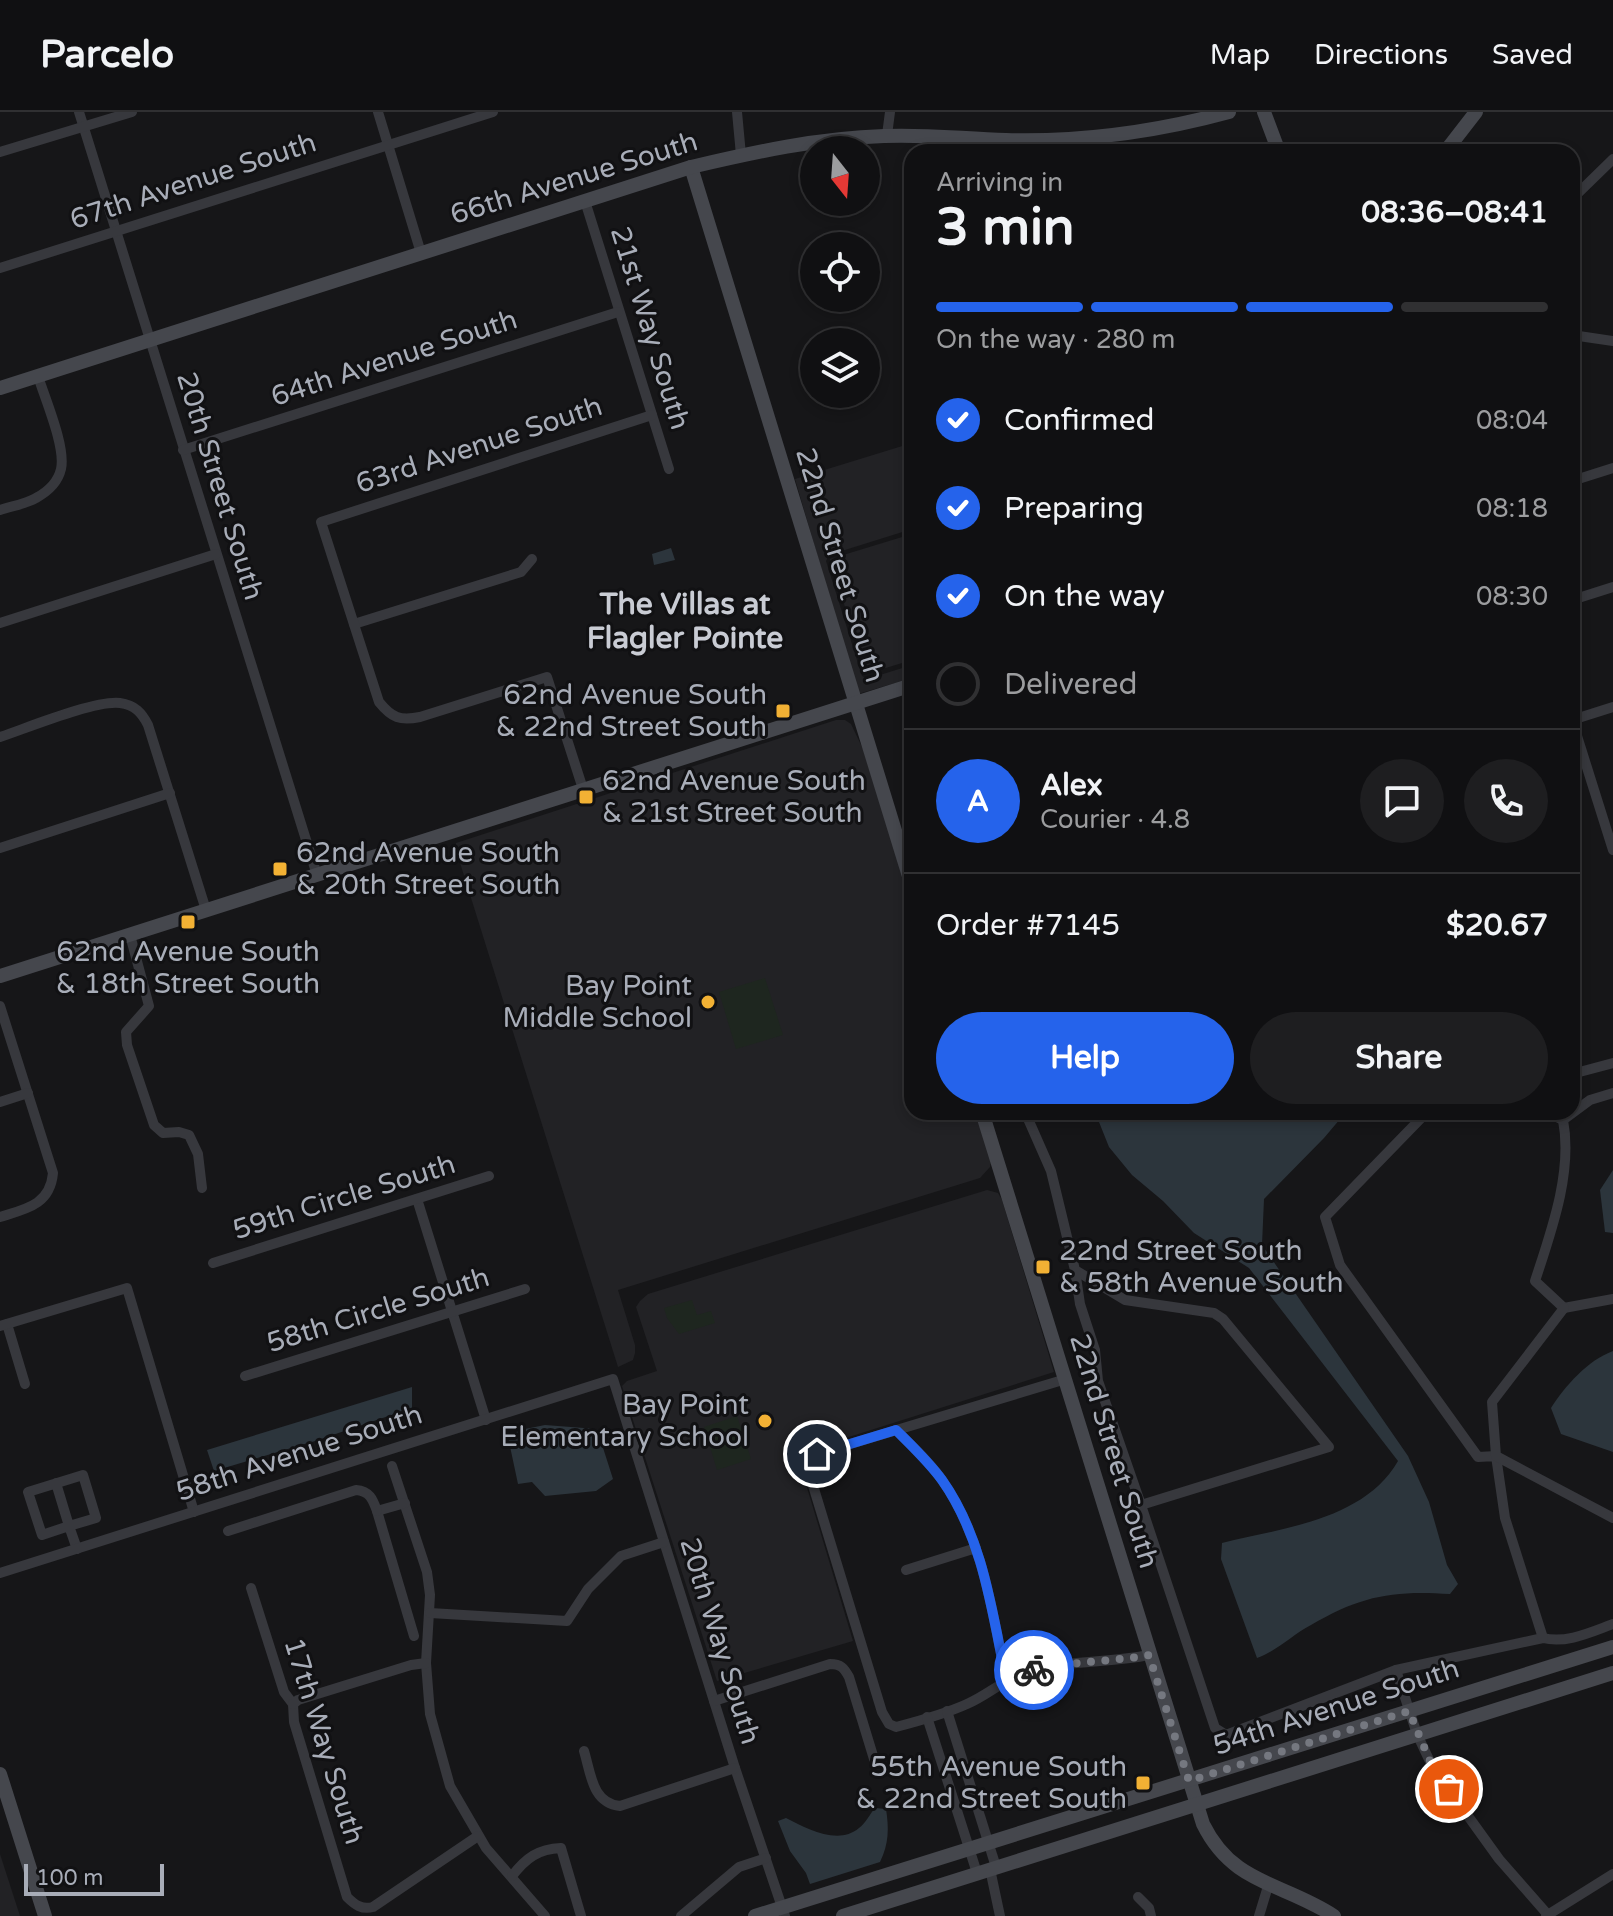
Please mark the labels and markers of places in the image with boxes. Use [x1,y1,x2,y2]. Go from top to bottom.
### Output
place label: 62nd Avenue South & 22nd Street South [496,678,767,744]
marker: 62nd Avenue South & 22nd Street South [774,702,792,720]
place label: 62nd Avenue South & 21st Street South [602,764,866,830]
marker: 62nd Avenue South & 21st Street South [577,788,595,806]
place label: 62nd Avenue South & 20th Street South [296,836,560,902]
marker: 62nd Avenue South & 20th Street South [271,860,289,878]
marker: 62nd Avenue South & 18th Street South [179,913,197,931]
place label: 62nd Avenue South & 18th Street South [56,935,320,1001]
place label: Bay Point Middle School [503,969,692,1035]
marker: Bay Point Middle School [699,993,717,1011]
place label: 22nd Street South & 58th Avenue South [1059,1234,1344,1300]
marker: 22nd Street South & 58th Avenue South [1034,1258,1052,1276]
place label: Bay Point Elementary School [500,1388,749,1454]
marker: Bay Point Elementary School [756,1412,774,1430]
pin [783,1420,851,1488]
place label: 55th Avenue South & 22nd Street South [856,1750,1127,1816]
pin [1415,1755,1483,1823]
marker: 55th Avenue South & 22nd Street South [1134,1774,1152,1792]

